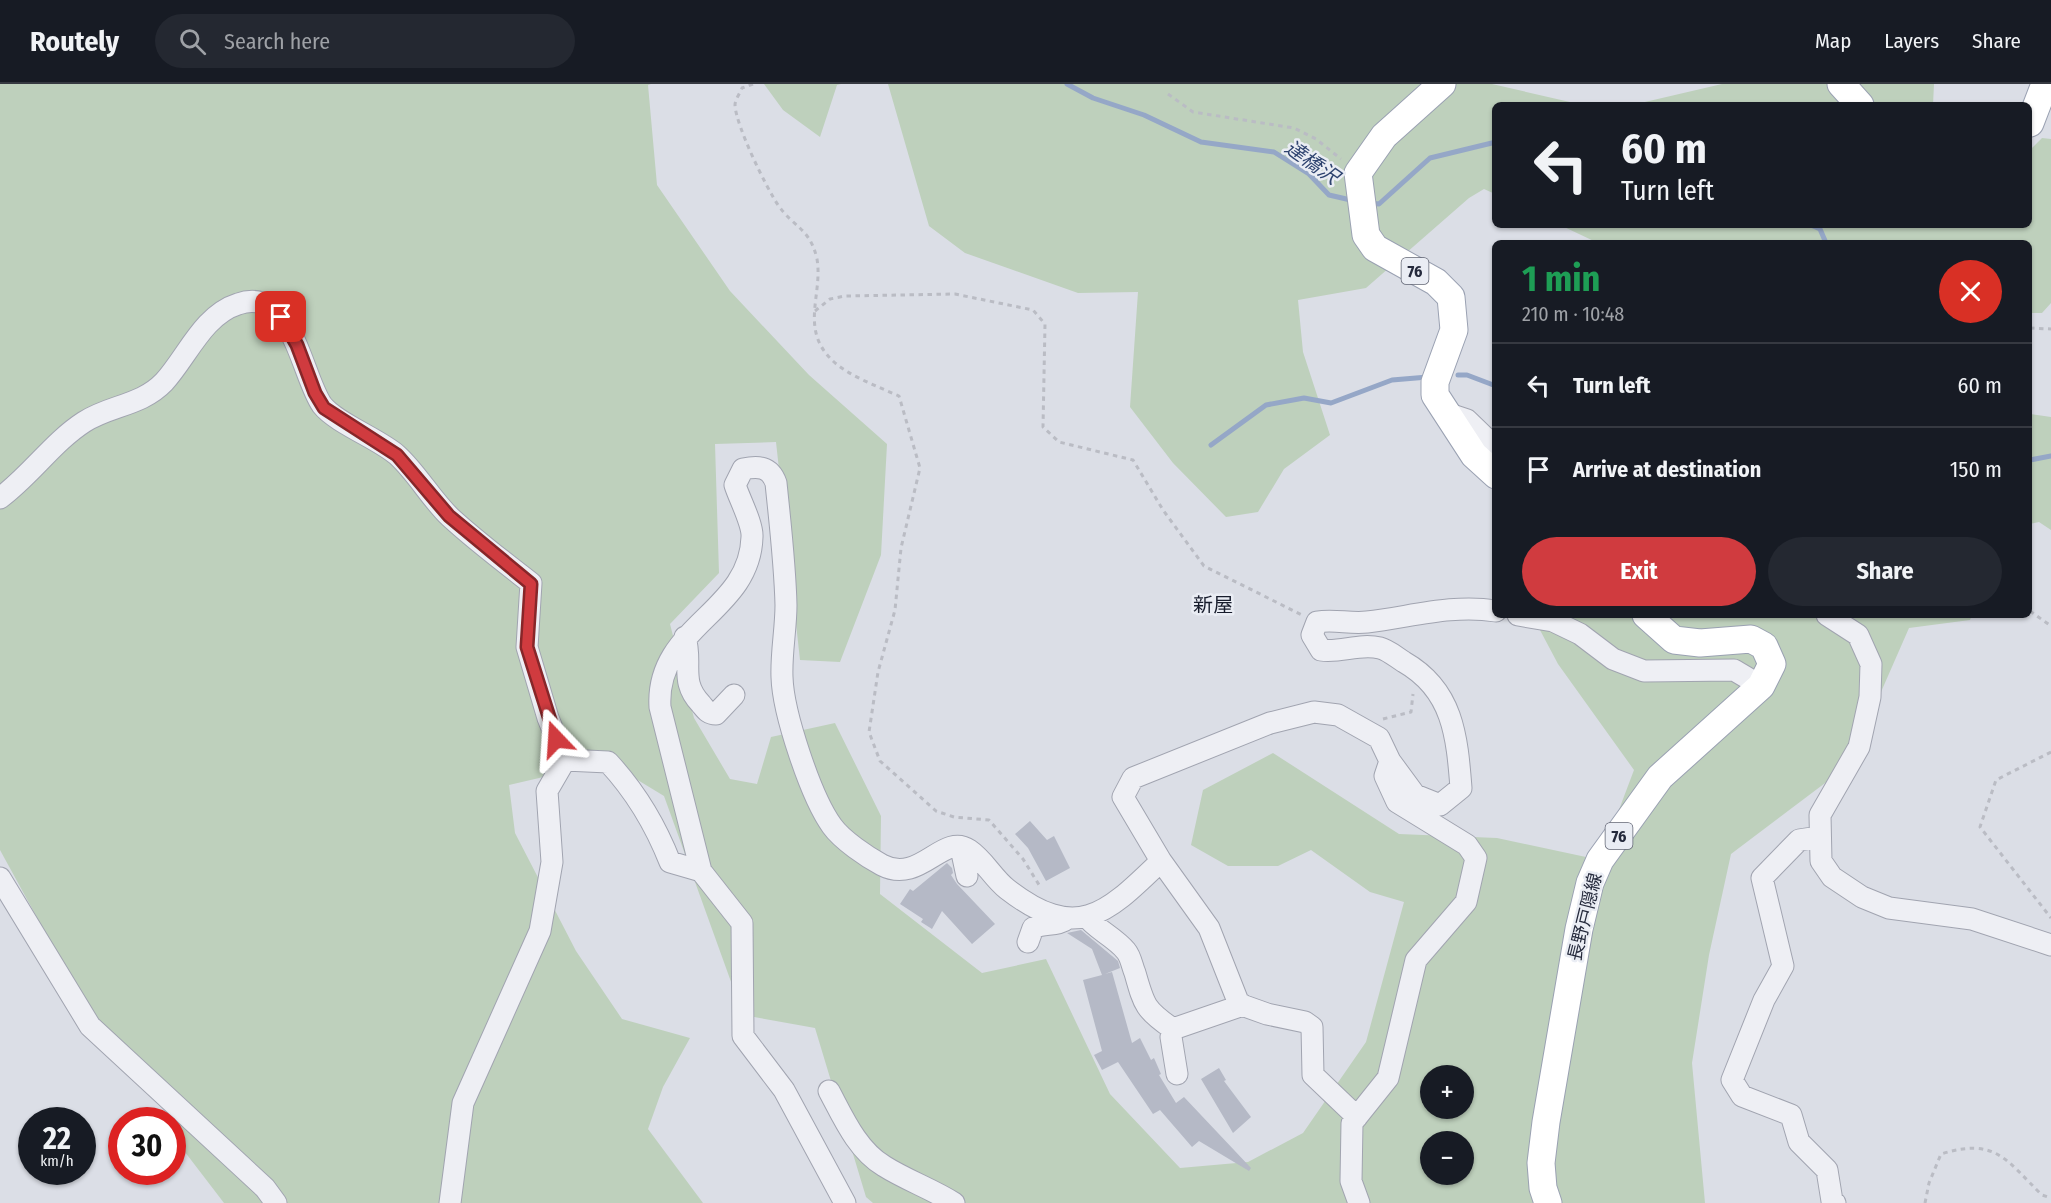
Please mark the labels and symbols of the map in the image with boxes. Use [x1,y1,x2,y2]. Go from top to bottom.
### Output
water label: 達橋沢 [1281,135,1346,191]
road number: 76 [1402,258,1428,284]
pin [255,291,306,342]
district label: 新屋 [1193,593,1233,617]
position arrow [524,707,588,771]
road number: 76 [1606,823,1632,849]
street label: 長野戸隠線 [1563,871,1607,963]
speed limit sign: 30 [108,1107,186,1185]

